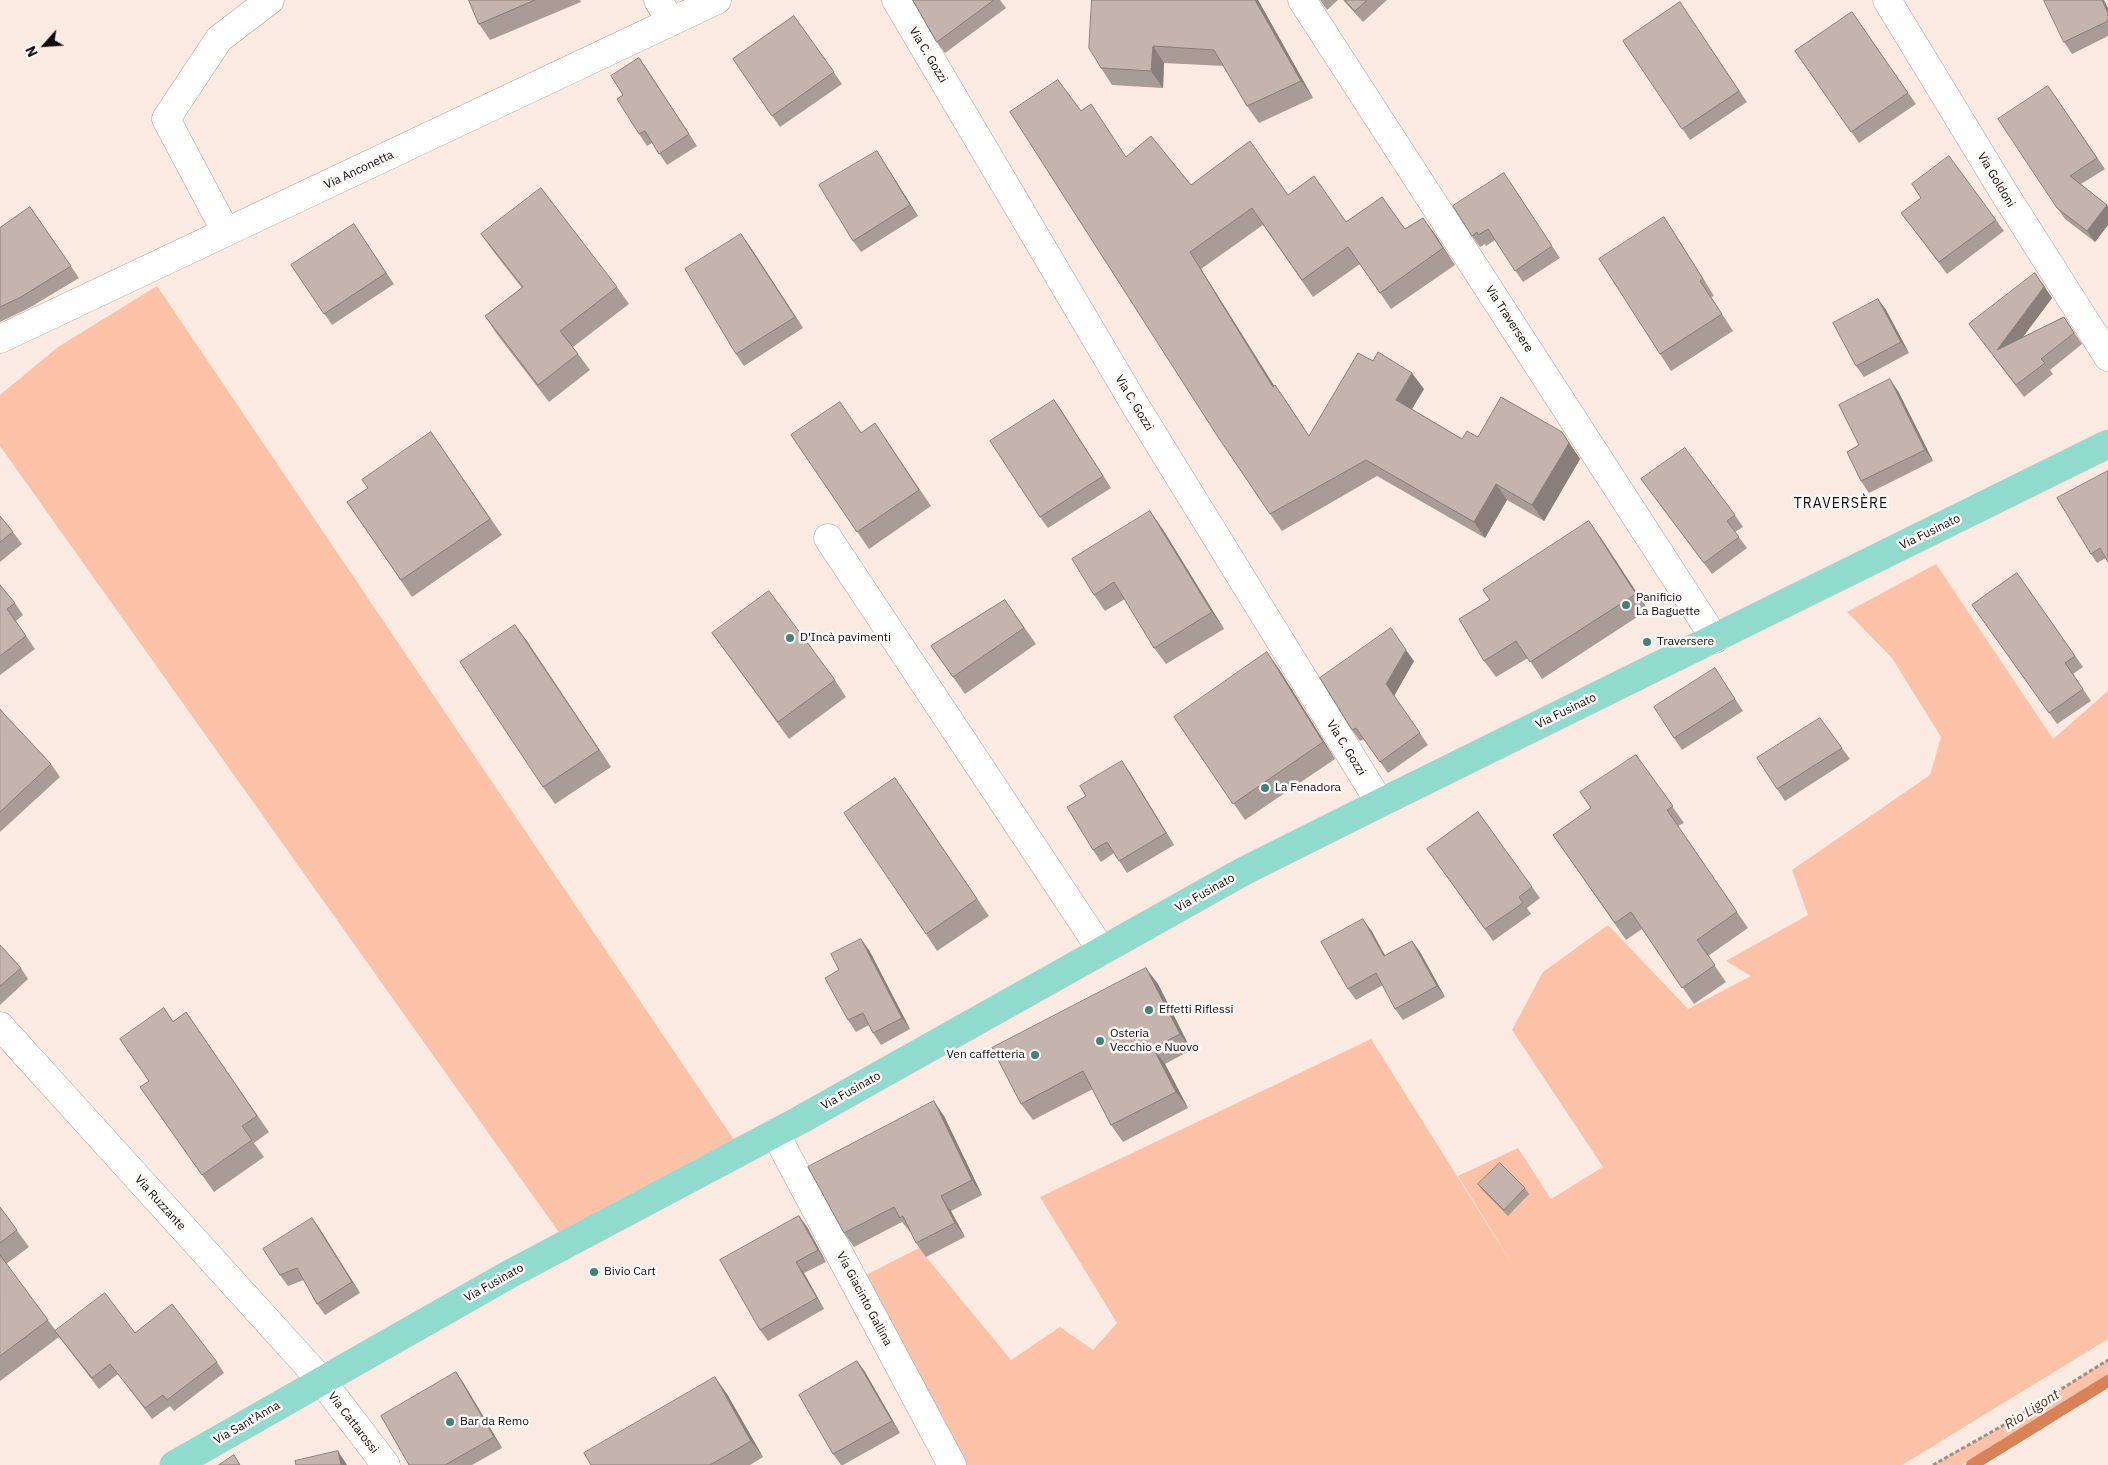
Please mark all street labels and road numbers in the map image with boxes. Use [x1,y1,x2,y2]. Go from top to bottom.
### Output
street label: Via C. Gozzi [906,25,950,85]
street label: Via Anconetta [322,148,396,192]
street label: Via Goldoni [1974,150,2018,210]
street label: Via Traversere [1482,283,1536,355]
street label: Via C. Gozzi [1112,373,1156,433]
street label: Via Fusinato [1897,511,1963,553]
street label: Via Fusinato [1533,690,1599,732]
street label: Via C. Gozzi [1323,718,1369,778]
street label: Via Fusinato [1173,871,1237,915]
street label: Via Fusinato [819,1069,883,1113]
street label: Via Ruzzante [132,1172,188,1234]
street label: Via Giacinto Gallina [833,1250,895,1348]
street label: Via Fusinato [462,1261,526,1305]
street label: Via Cattarossi [325,1389,381,1457]
street label: Via Sant'Anna [211,1398,283,1448]

